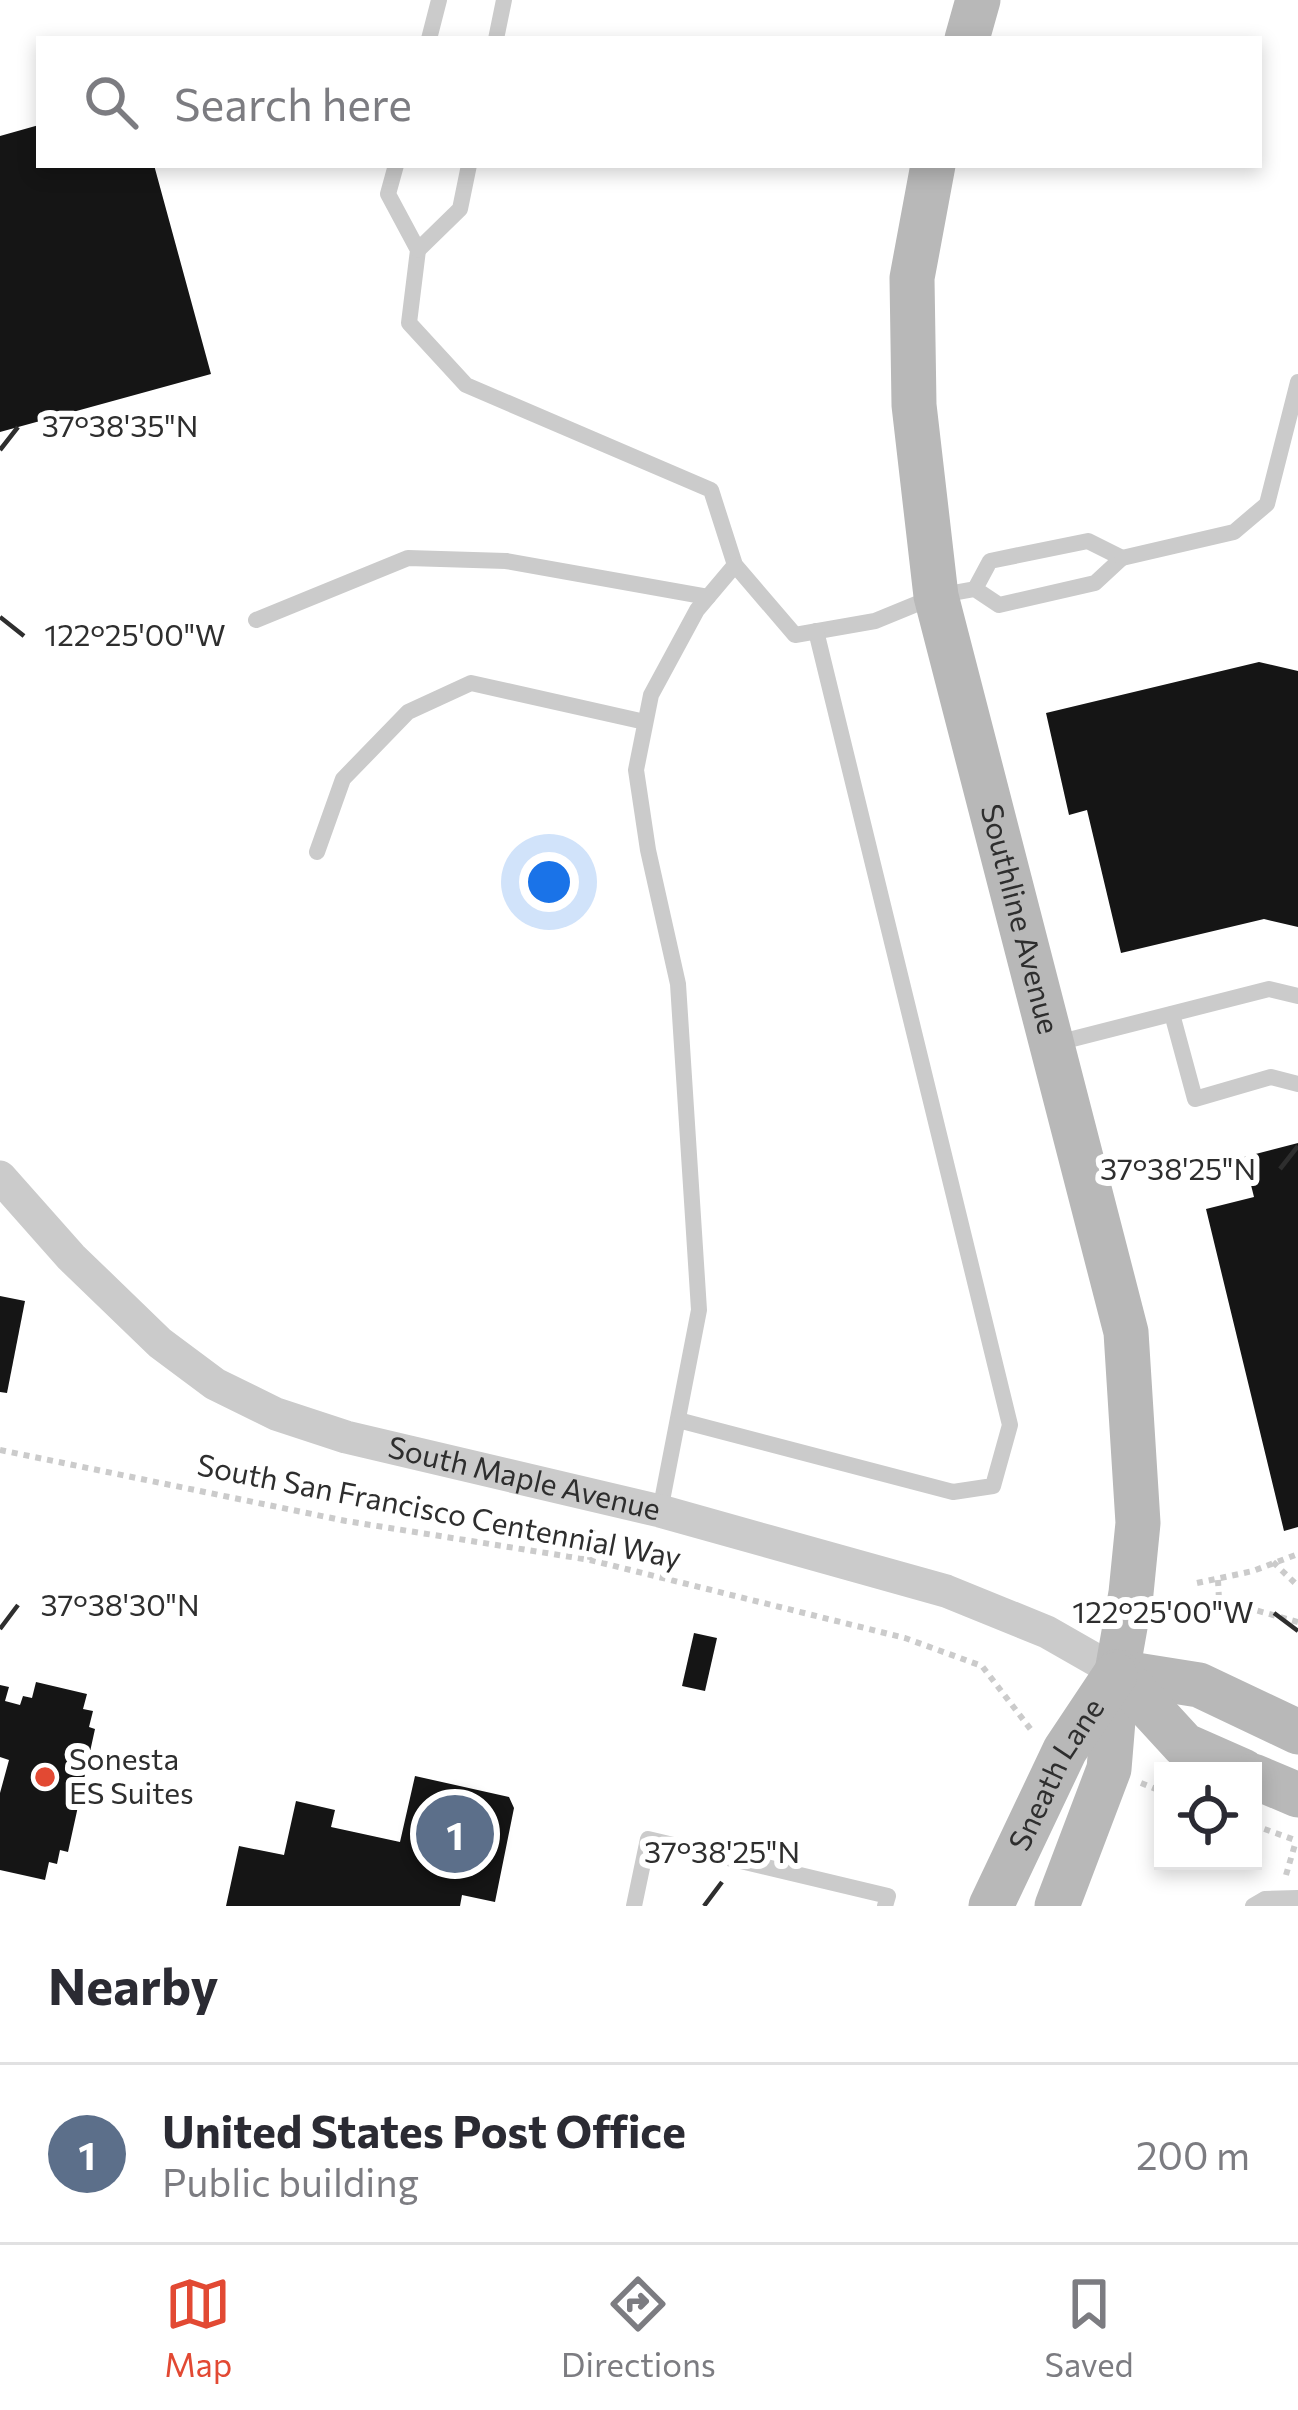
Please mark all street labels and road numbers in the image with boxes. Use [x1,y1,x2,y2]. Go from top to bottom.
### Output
street label: Southline Avenue [974,800,1069,1037]
street label: South Maple Avenue [385,1427,665,1527]
street label: South San Francisco Centennial Way [194,1444,685,1575]
street label: Sneath Lane [999,1690,1111,1856]

